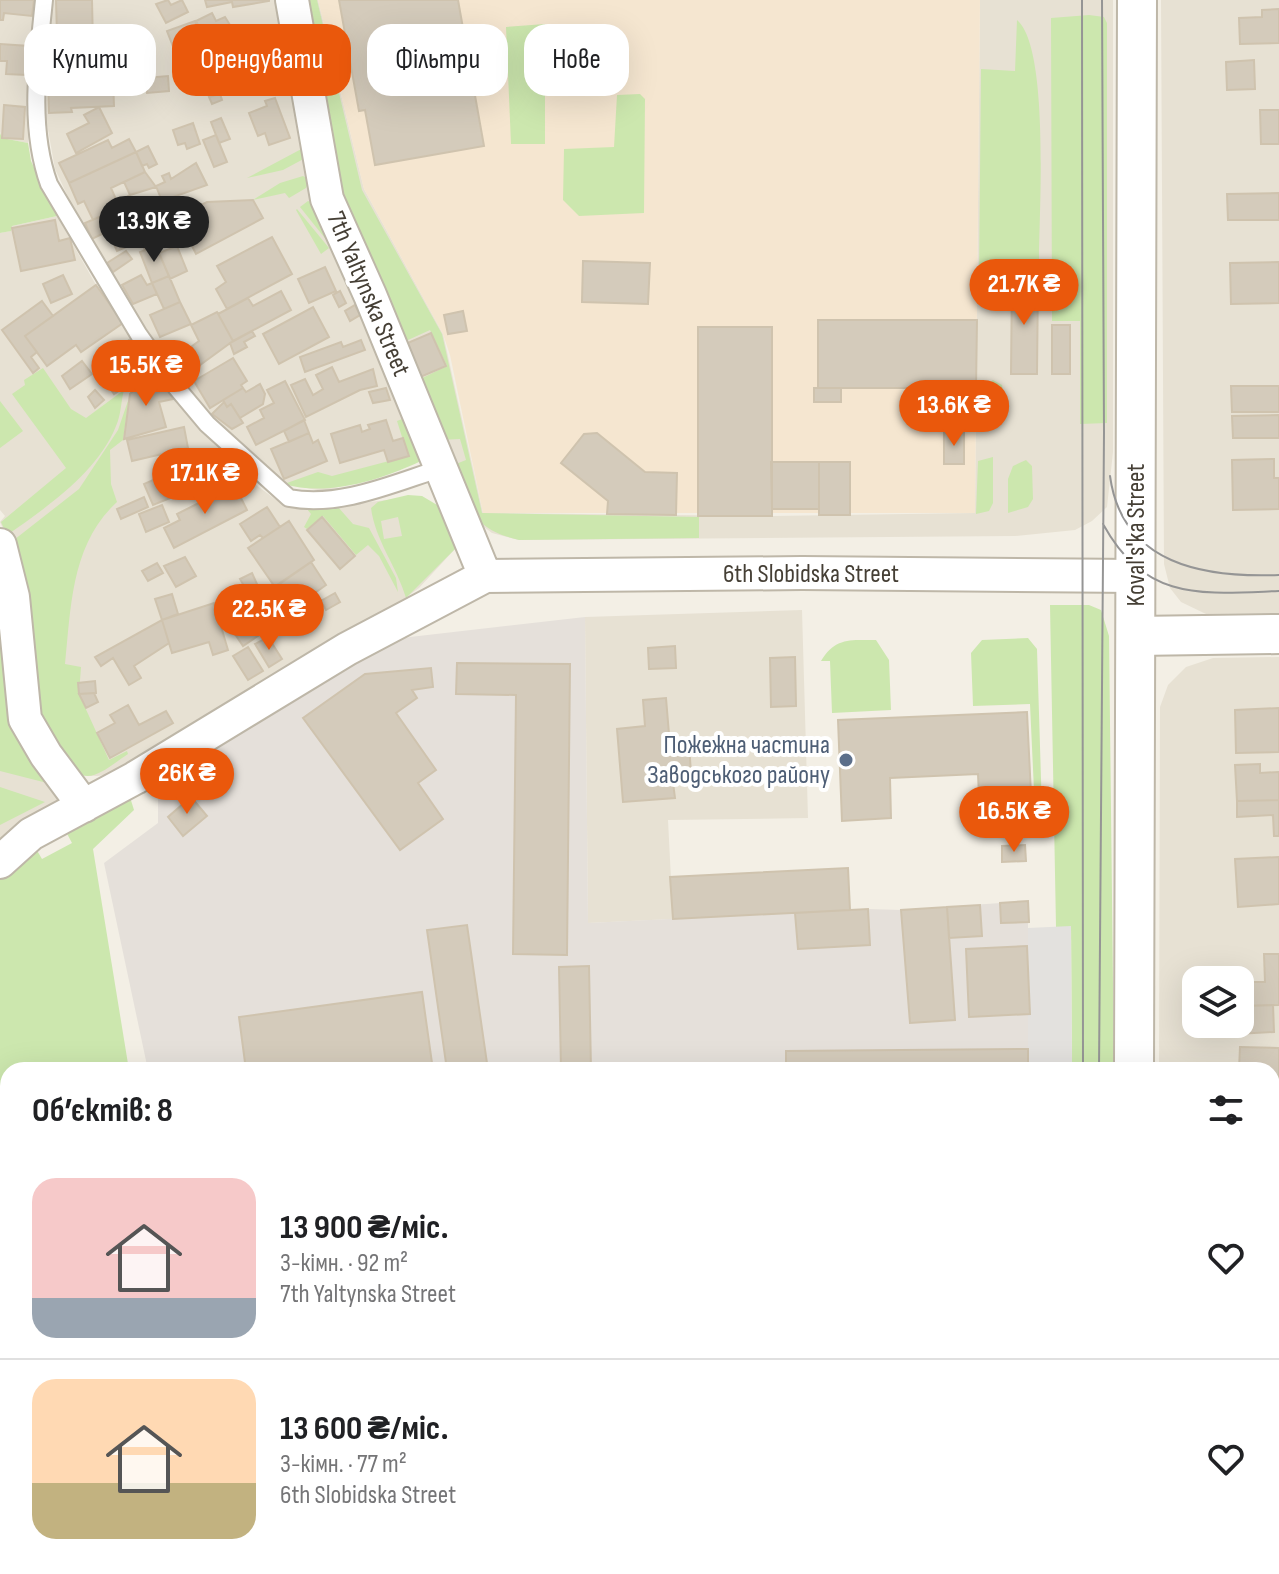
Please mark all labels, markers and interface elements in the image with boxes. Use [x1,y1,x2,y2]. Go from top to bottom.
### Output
chip: Купити [24,24,156,96]
chip: Орендувати [172,24,351,96]
chip: Фільтри [367,24,508,96]
chip: Нове [524,24,629,96]
pin: 13.9K ₴ [80,196,228,264]
text: 13.9K ₴ [117,206,191,237]
street label: 7th Yaltynska Street [319,207,417,381]
pin: 21.7K ₴ [950,259,1098,327]
text: 21.7K ₴ [988,269,1060,300]
pin: 15.5K ₴ [72,340,220,408]
text: 15.5K ₴ [109,350,183,381]
pin: 13.6K ₴ [880,380,1028,448]
text: 13.6K ₴ [917,390,991,421]
pin: 17.1K ₴ [131,448,279,516]
text: 17.1K ₴ [170,458,240,489]
street label: Koval's'ka Street [1121,464,1152,606]
street label: 6th Slobidska Street [723,559,899,590]
pin: 22.5K ₴ [195,584,343,652]
text: 22.5K ₴ [232,594,306,625]
place label: Пожежна частина Заводського району [647,730,830,791]
pin: 26K ₴ [131,748,243,816]
marker: Пожежна частина Заводського району [837,751,855,769]
text: 26K ₴ [158,758,216,789]
pin: 16.5K ₴ [940,786,1088,854]
text: 16.5K ₴ [977,796,1051,827]
map controls [1182,966,1254,1038]
button: layers [1182,966,1254,1038]
icon: filters [1204,1088,1248,1132]
text: Об’єктів: 8 [32,1090,173,1131]
text: 13 900 ₴/міс. [280,1207,449,1248]
icon: home [96,1210,192,1306]
icon: heart [1204,1236,1248,1280]
text: 3-кімн. · 92 m² [280,1248,408,1279]
text: 7th Yaltynska Street [280,1279,456,1310]
text: 13 600 ₴/міс. [280,1408,448,1449]
icon: home [96,1411,192,1507]
icon: heart [1204,1437,1248,1481]
text: 3-кімн. · 77 m² [280,1449,407,1480]
text: 6th Slobidska Street [280,1480,456,1511]

